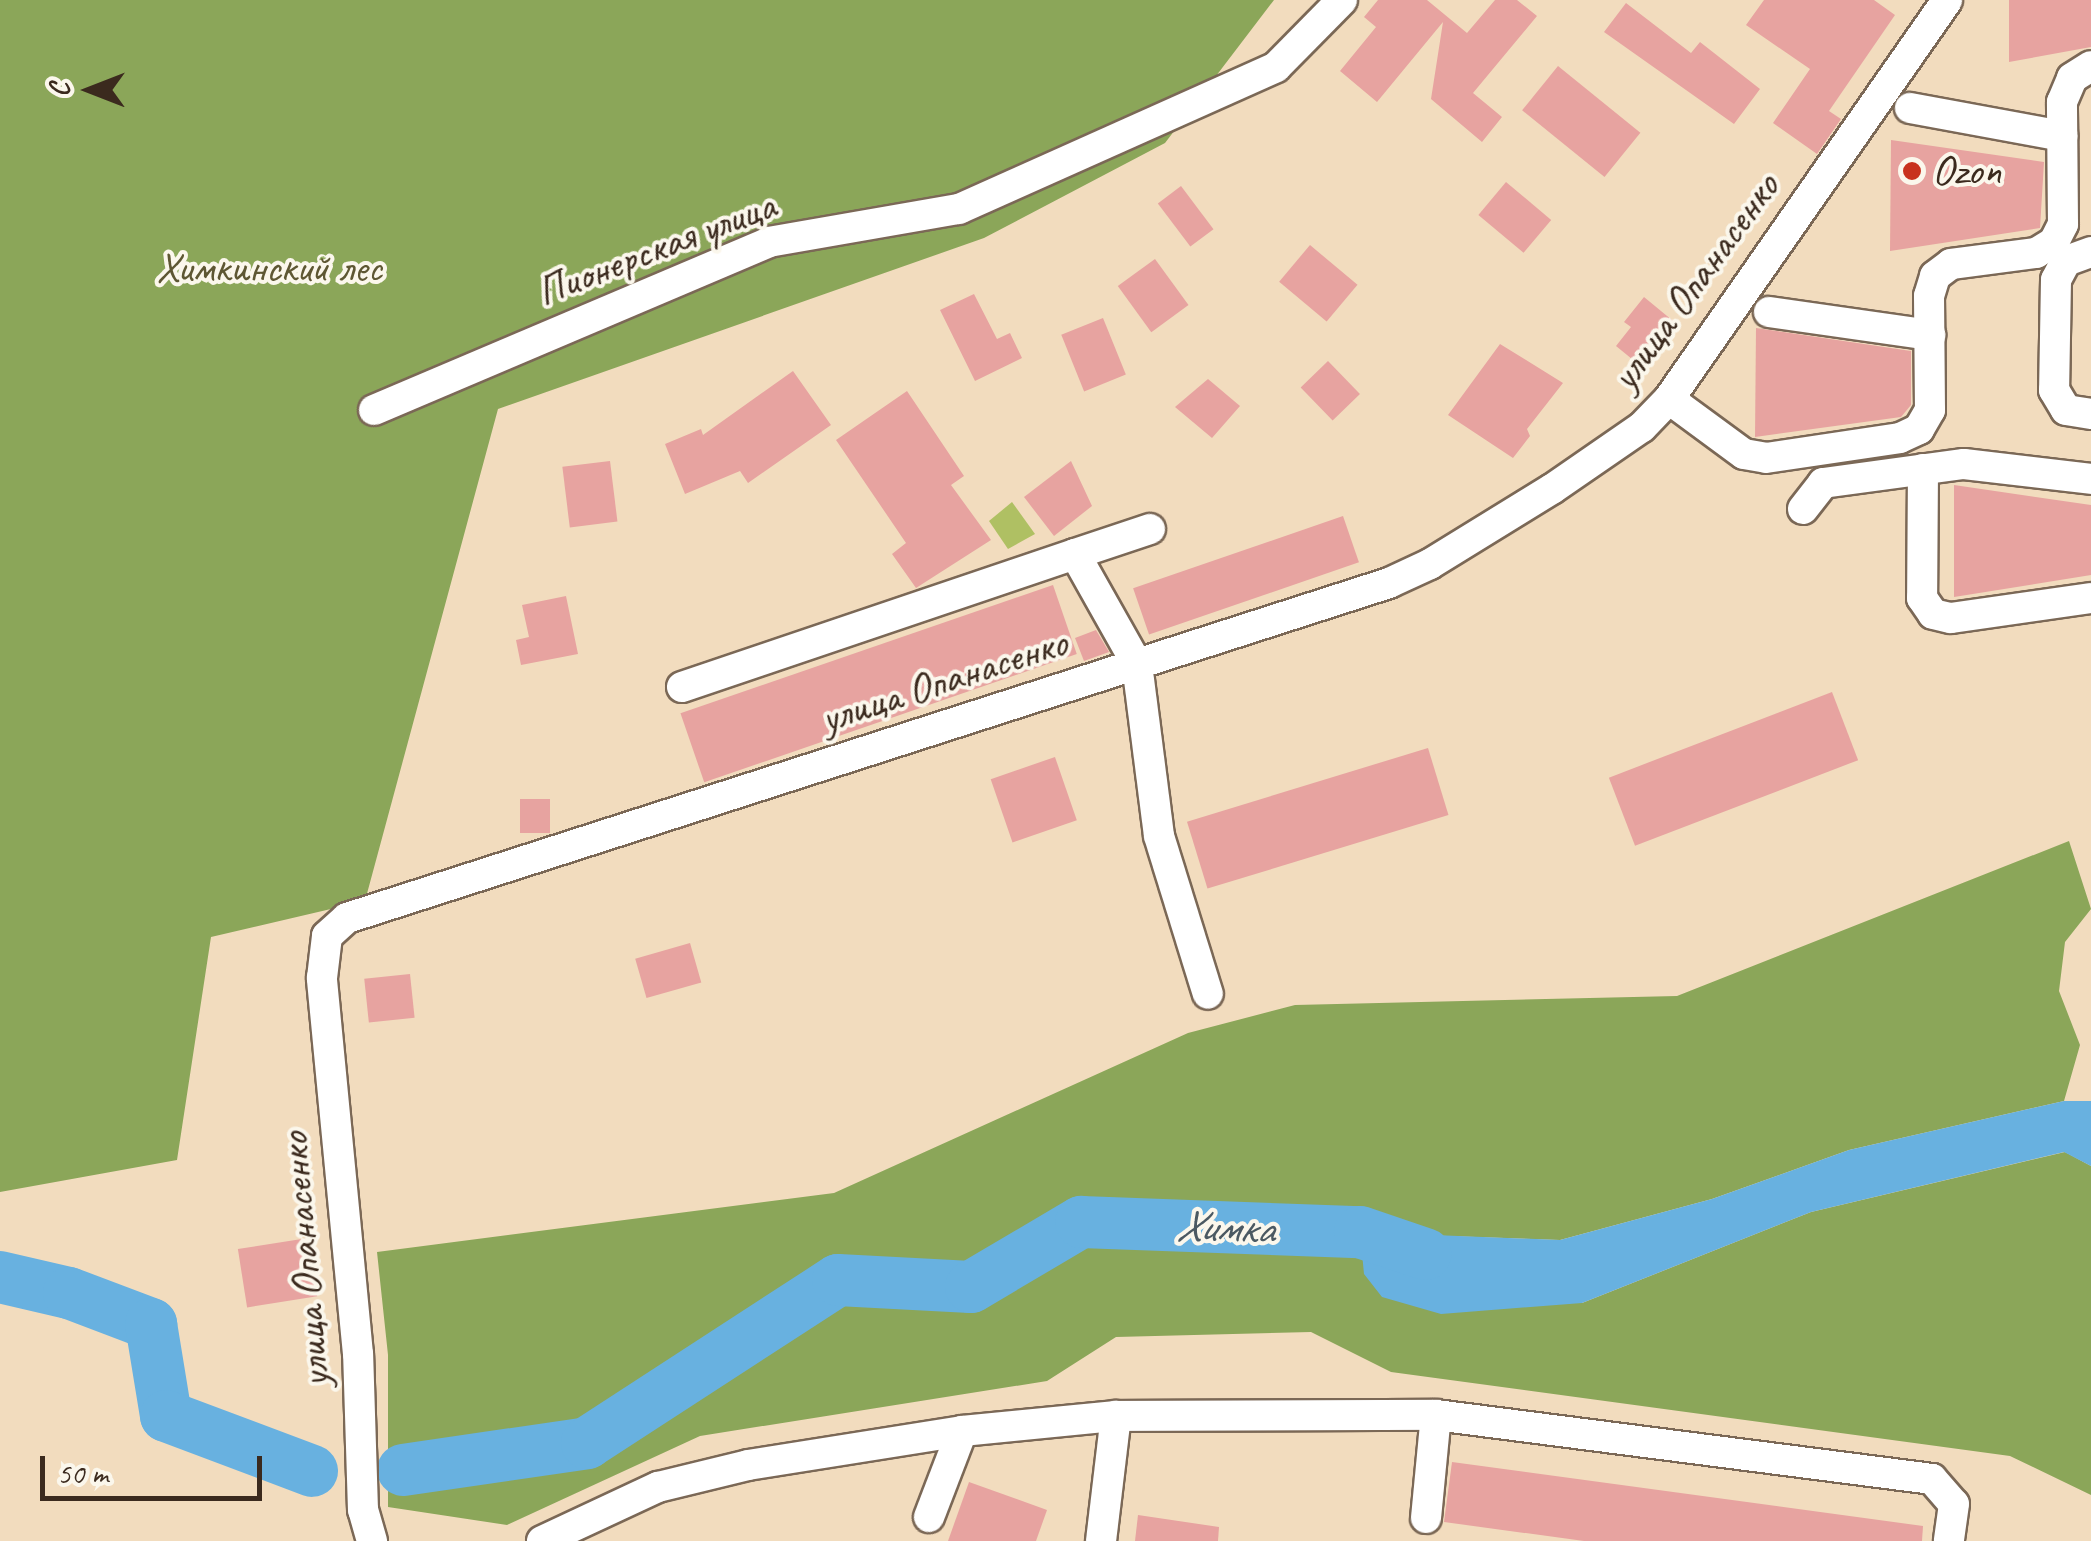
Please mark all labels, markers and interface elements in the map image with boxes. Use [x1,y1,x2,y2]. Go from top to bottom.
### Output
north arrow [40,40,140,140]
text: С [42,83,77,97]
place label: Ozon [1932,146,2001,196]
marker: Ozon [1901,160,1923,182]
street label: улица Опанасенко [1599,163,1791,401]
street label: Пионерская улица [527,180,785,318]
park label: Химкинский лес [156,243,382,293]
street label: улица Опанасенко [814,617,1074,745]
street label: улица Опанасенко [269,1130,341,1390]
water label: Химка [1176,1198,1274,1256]
scale bar [45,1436,268,1498]
text: 50 m [57,1454,108,1492]

